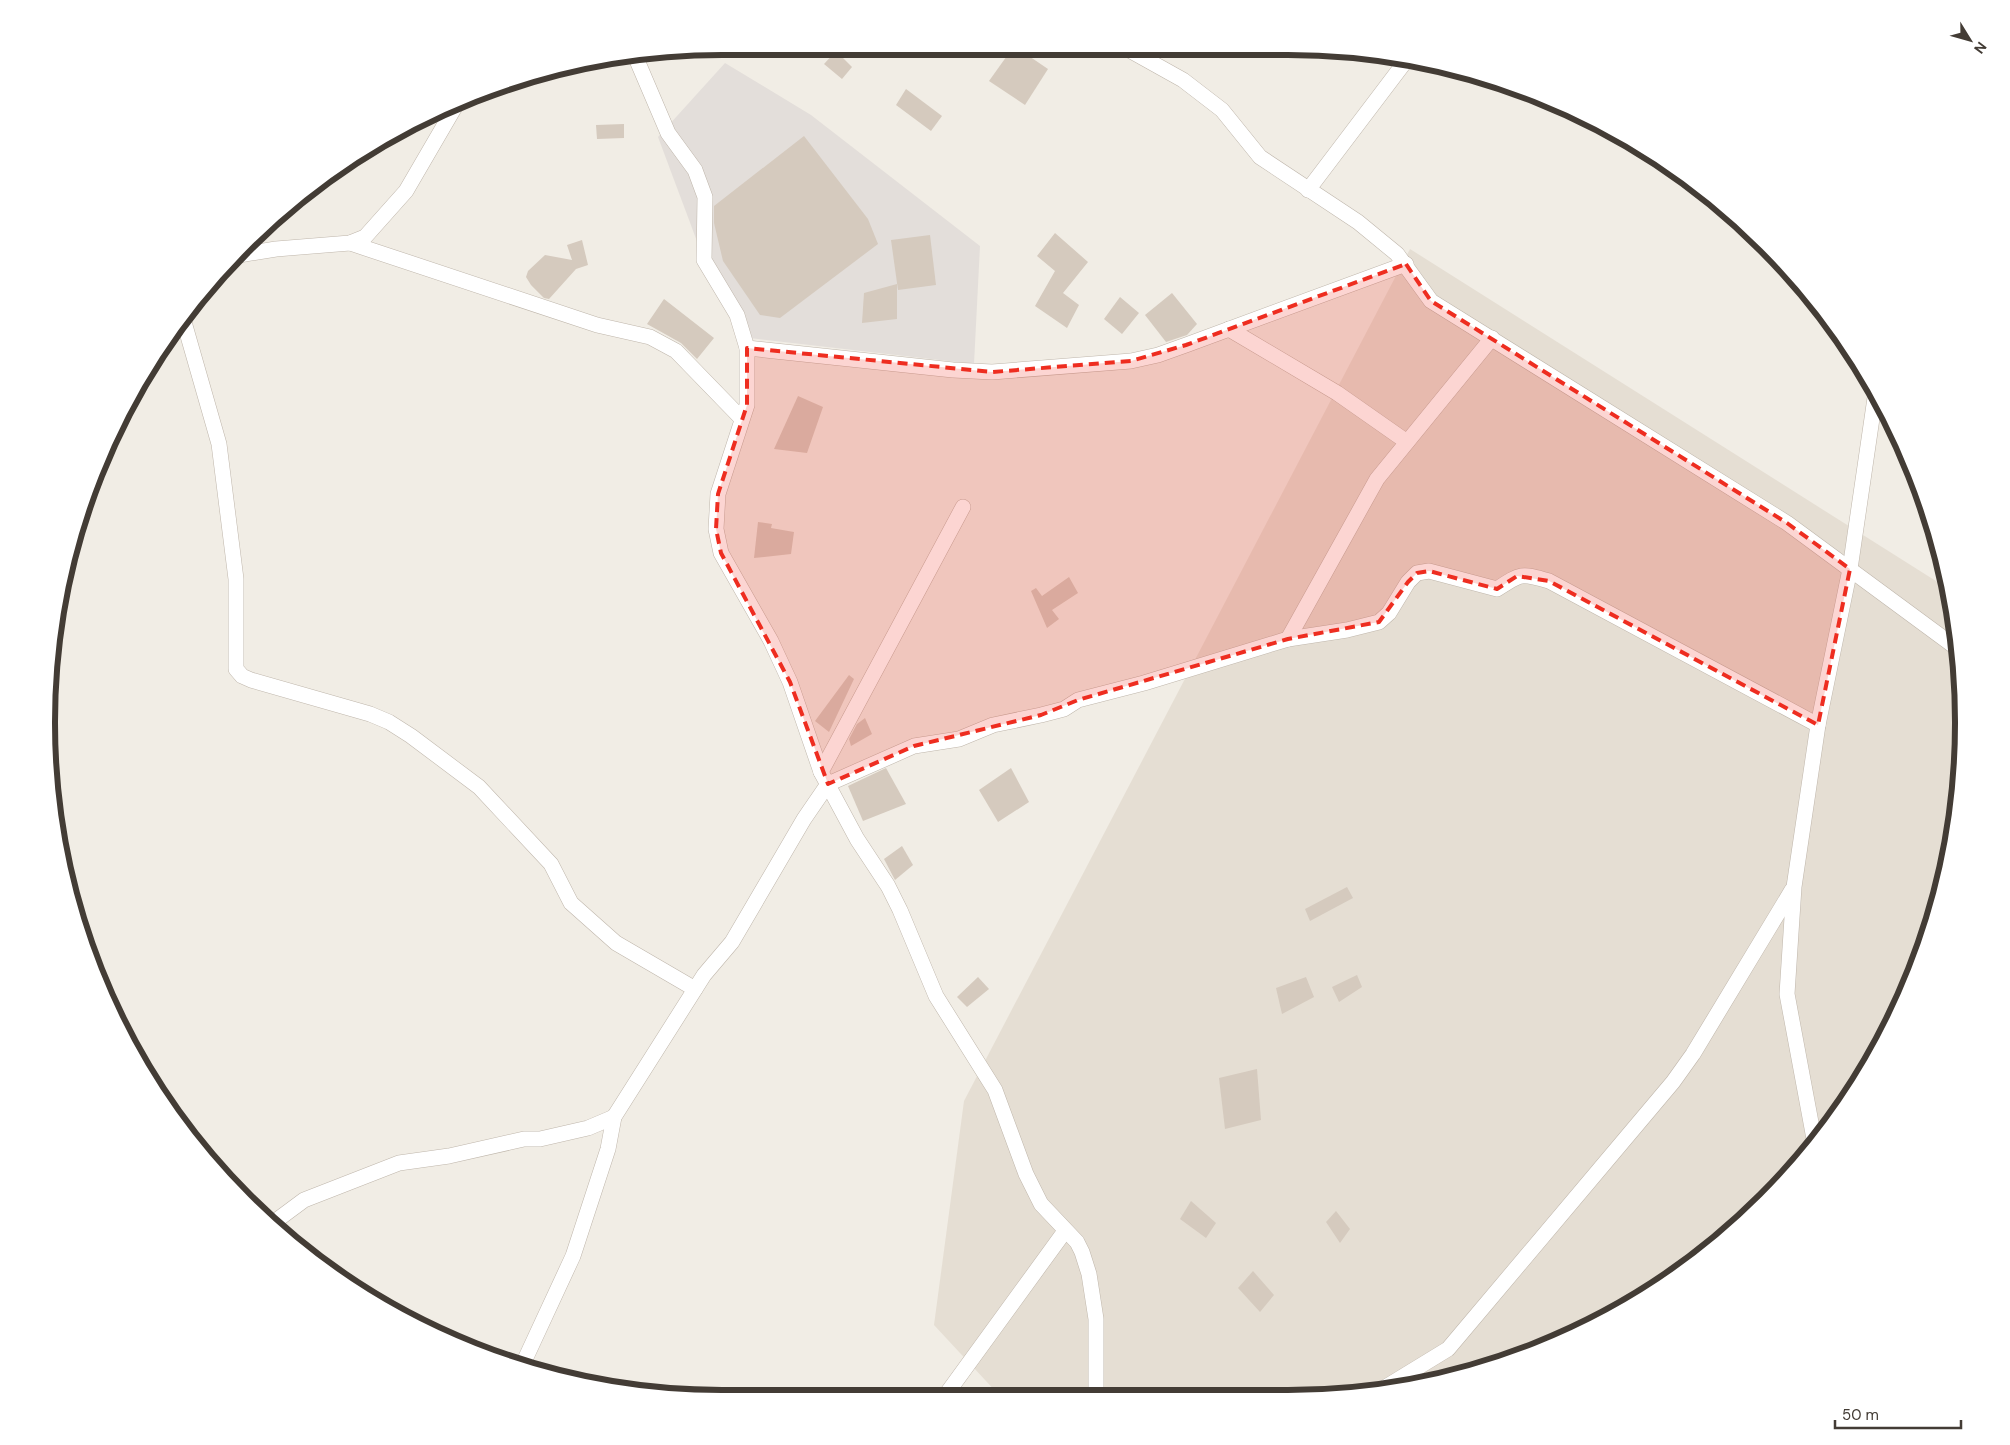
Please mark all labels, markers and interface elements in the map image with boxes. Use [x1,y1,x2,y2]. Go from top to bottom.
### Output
north arrow [1945,15,1995,65]
text: N [1970,38,1991,57]
scale bar [1835,1398,1961,1430]
text: 50 m [1842,1405,1879,1425]

